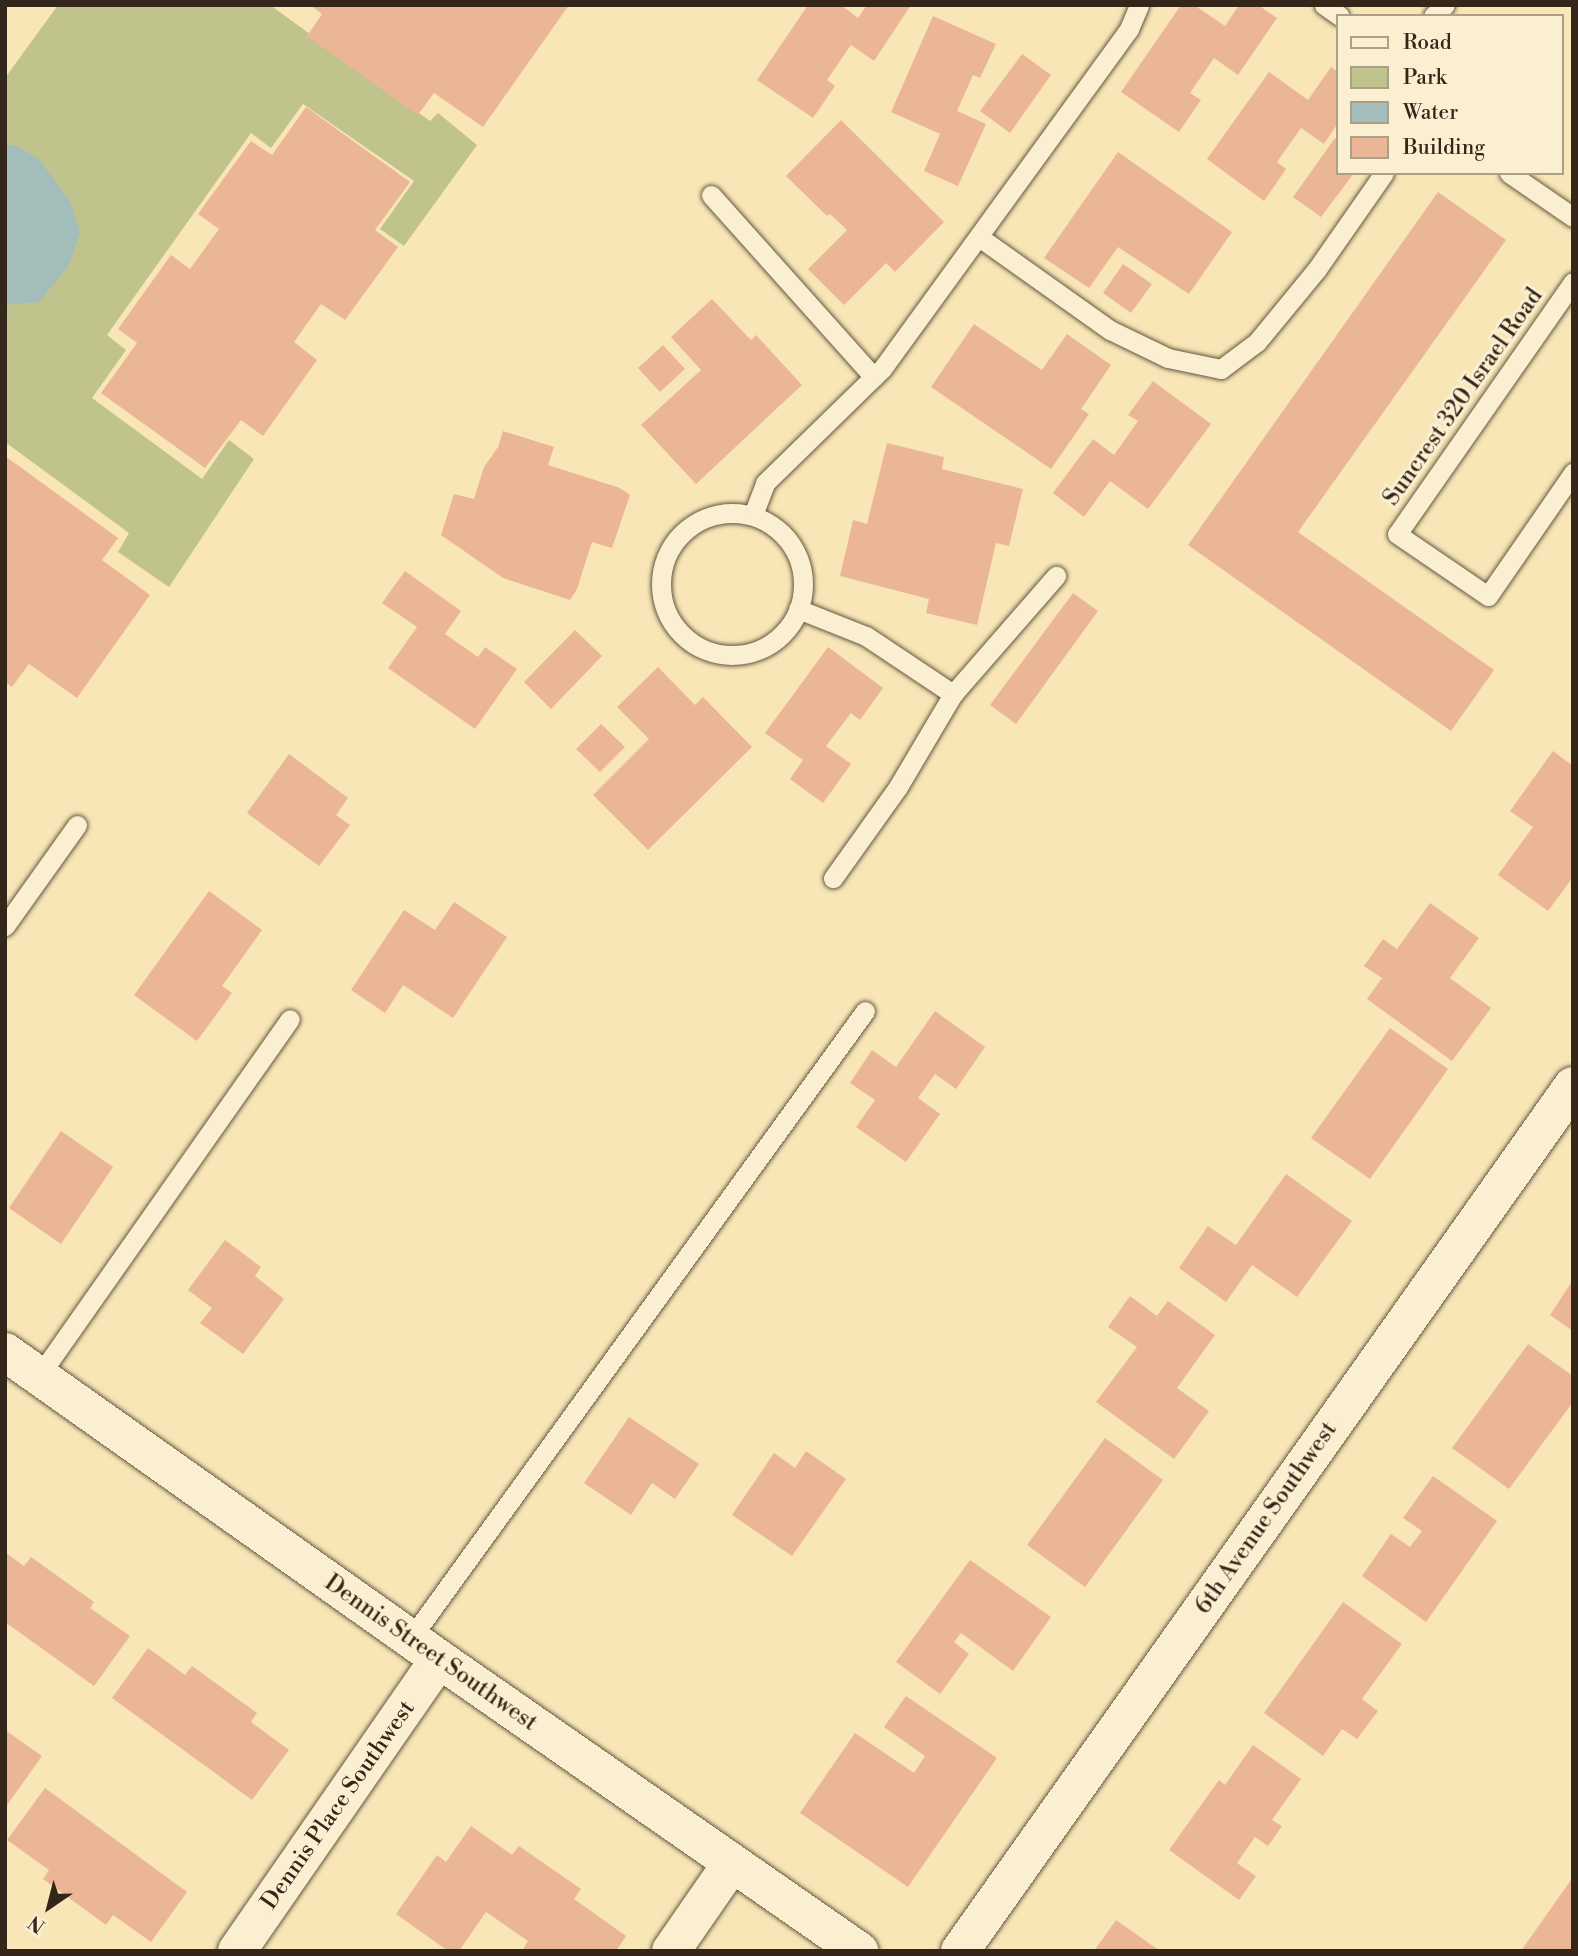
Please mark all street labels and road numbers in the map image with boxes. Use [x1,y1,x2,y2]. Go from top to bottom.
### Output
street label: Suncrest 320 Israel Road [1378,283,1548,511]
street label: 6th Avenue Southwest [1189,1417,1343,1619]
street label: Dennis Street Southwest [319,1569,543,1737]
street label: Dennis Place Southwest [255,1695,421,1915]

